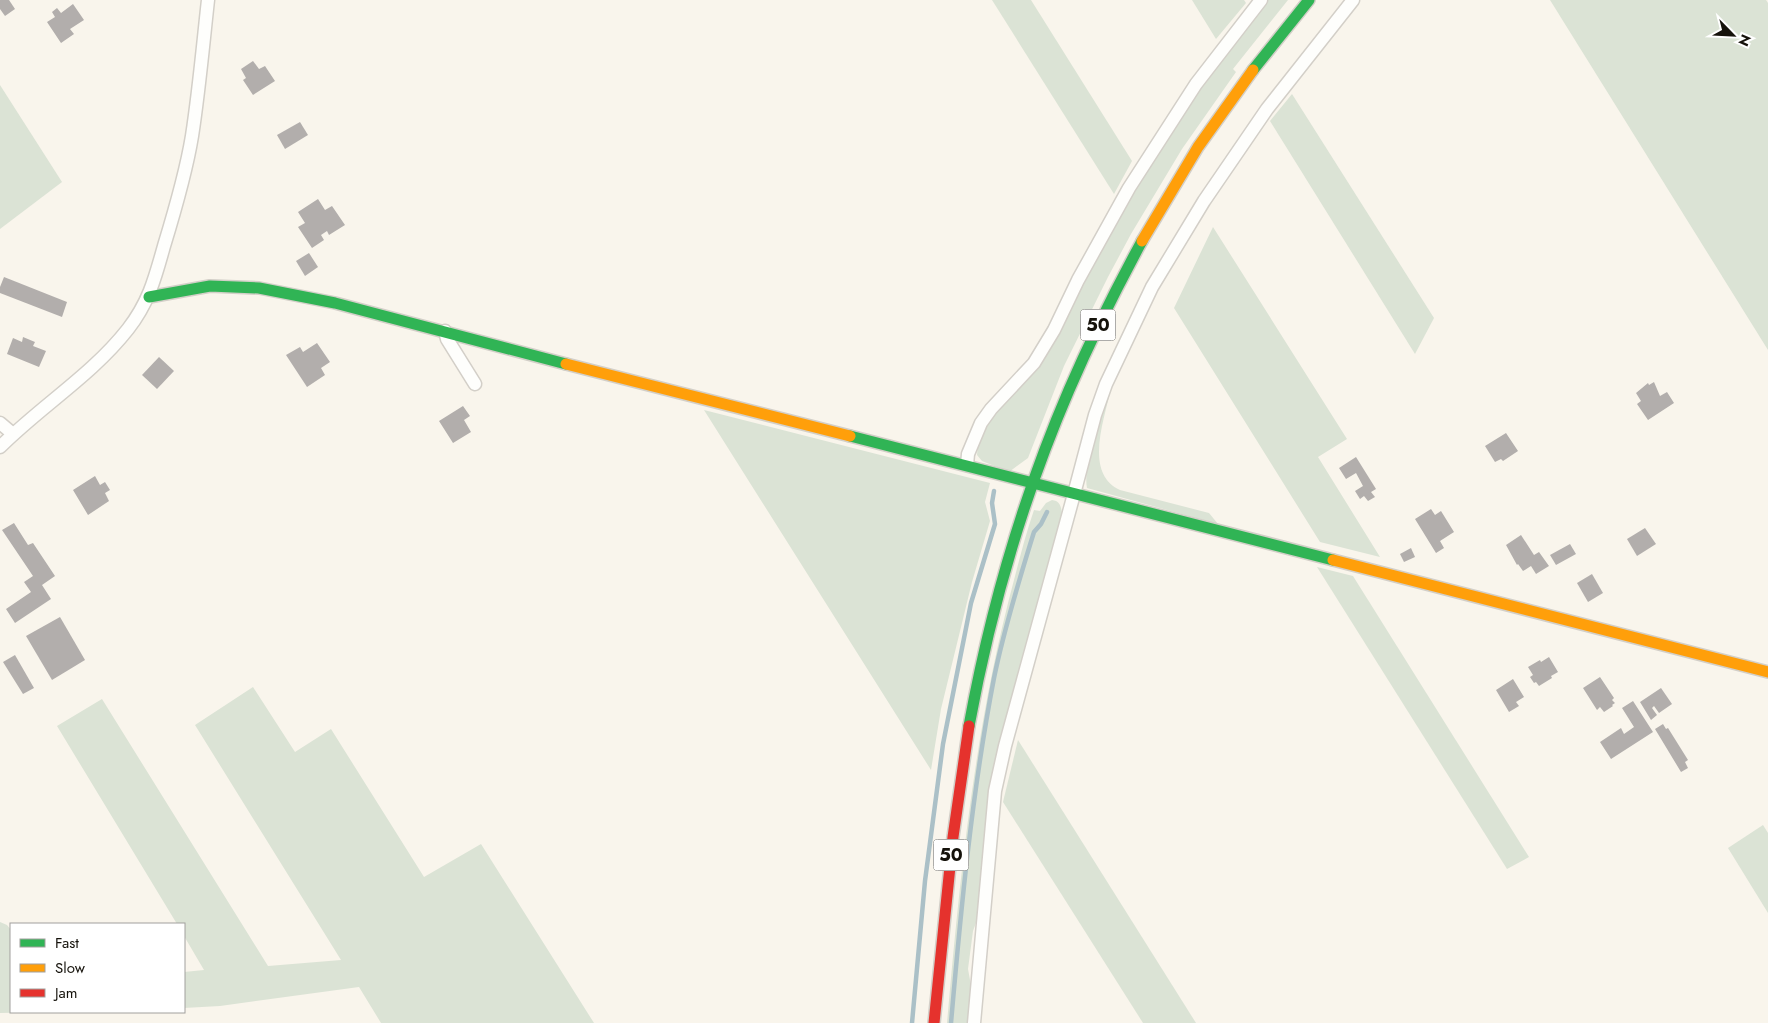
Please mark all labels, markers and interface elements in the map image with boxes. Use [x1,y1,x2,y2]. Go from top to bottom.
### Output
north arrow [1708,10,1758,60]
text: N [1733,31,1756,49]
road number: 50 [1080,310,1116,340]
road number: 50 [934,840,968,870]
legend [10,923,185,1013]
text: Fast [55,932,79,954]
text: Slow [55,957,86,979]
text: Jam [53,982,78,1004]

